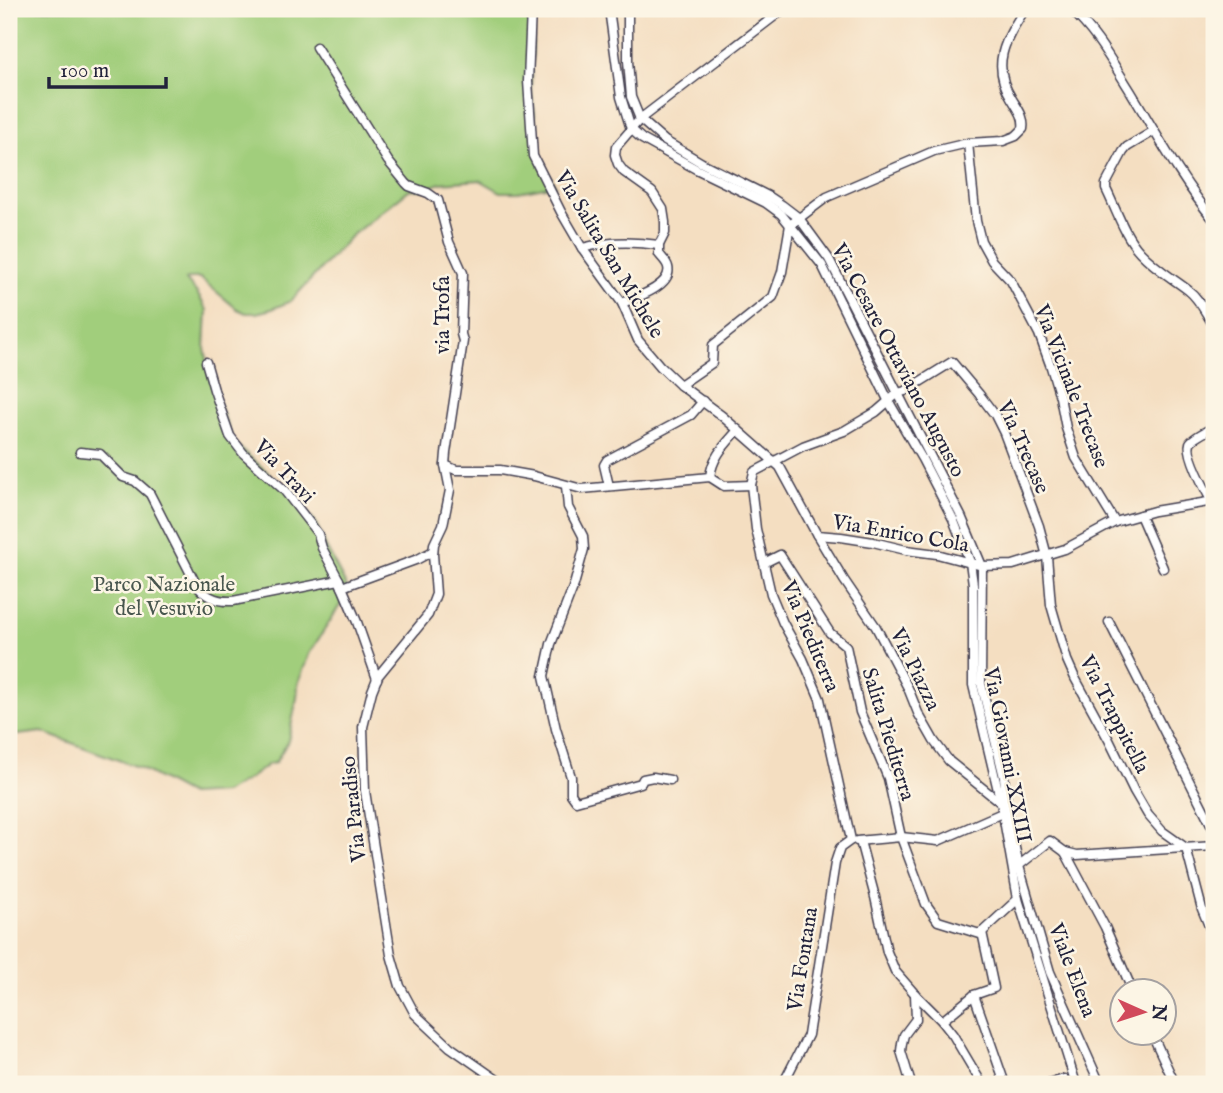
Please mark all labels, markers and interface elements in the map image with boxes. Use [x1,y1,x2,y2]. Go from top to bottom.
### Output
scale bar [49,46,166,90]
text: 100 m [60,58,109,85]
street label: Via Salita San Michele [547,165,670,344]
street label: Via Cesare Ottaviano Augusto [824,238,971,482]
street label: via Trofa [430,275,457,354]
street label: Via Vicinale Trecase [1027,300,1114,473]
street label: Via Trecase [990,396,1055,499]
street label: Via Travi [247,433,320,510]
street label: Via Enrico Cola [829,509,972,560]
park label: Parco Nazionale del Vesuvio [93,572,236,623]
street label: Via Piediterra [774,576,846,697]
street label: Via Piazza [883,623,947,716]
street label: Via Trappitella [1072,650,1155,779]
street label: Via Giovanni XXIII [976,664,1037,845]
street label: Salita Piediterra [855,665,921,805]
street label: Via Paradiso [336,755,374,864]
street label: Via Fontana [782,904,825,1014]
street label: Viale Elena [1041,919,1102,1022]
north arrow [1108,978,1178,1048]
text: N [1146,1003,1170,1022]

